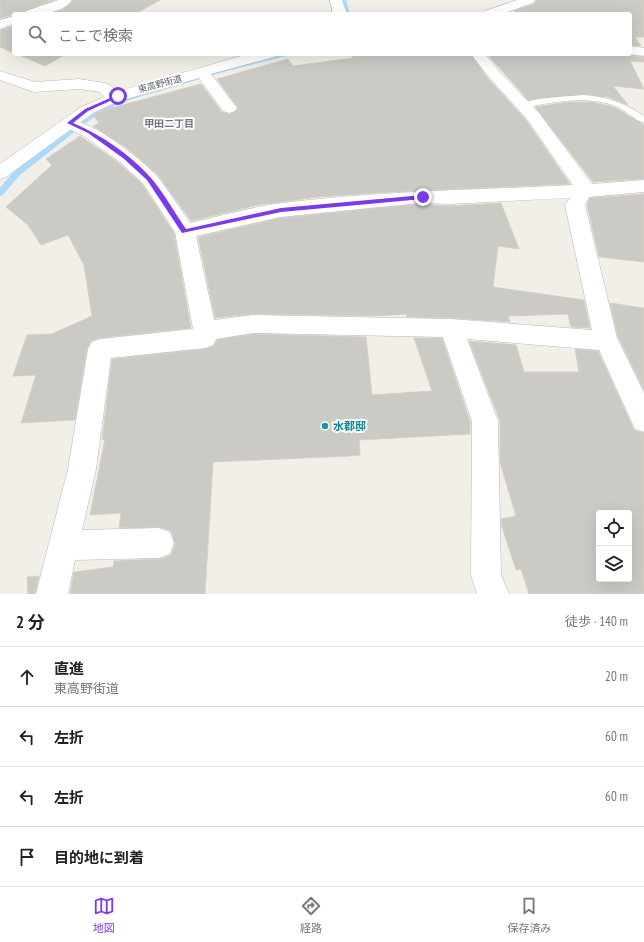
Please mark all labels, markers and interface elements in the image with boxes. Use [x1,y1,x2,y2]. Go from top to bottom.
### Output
search box [12,12,632,56]
icon: search [26,23,48,45]
text: ここで検索 [58,26,133,45]
street label: 東高野街道 [137,72,183,95]
route start [109,87,127,105]
district label: 甲田二丁目 [144,117,194,130]
route end [414,188,432,206]
place label: 水郡邸 [333,419,366,433]
marker: 水郡邸 [320,421,330,431]
map controls [596,510,632,582]
button: locate [596,510,632,546]
button: layers [596,546,632,582]
text: 2 分 [16,611,45,633]
text: 徒歩 · 140 m [565,613,628,630]
text: 直進 [54,659,84,678]
icon: ahead [16,666,38,688]
text: 20 m [605,668,628,685]
text: 東高野街道 [54,680,119,697]
icon: left [16,726,38,748]
text: 左折 [54,728,84,747]
text: 60 m [605,728,628,745]
icon: left [16,786,38,808]
text: 左折 [54,788,84,807]
text: 60 m [605,788,628,805]
icon: arrive [16,846,38,868]
text: 目的地に到着 [54,848,144,867]
tab: 地図 [93,895,115,935]
tab: 経路 [300,895,322,935]
tab: 保存済み [507,895,551,935]

